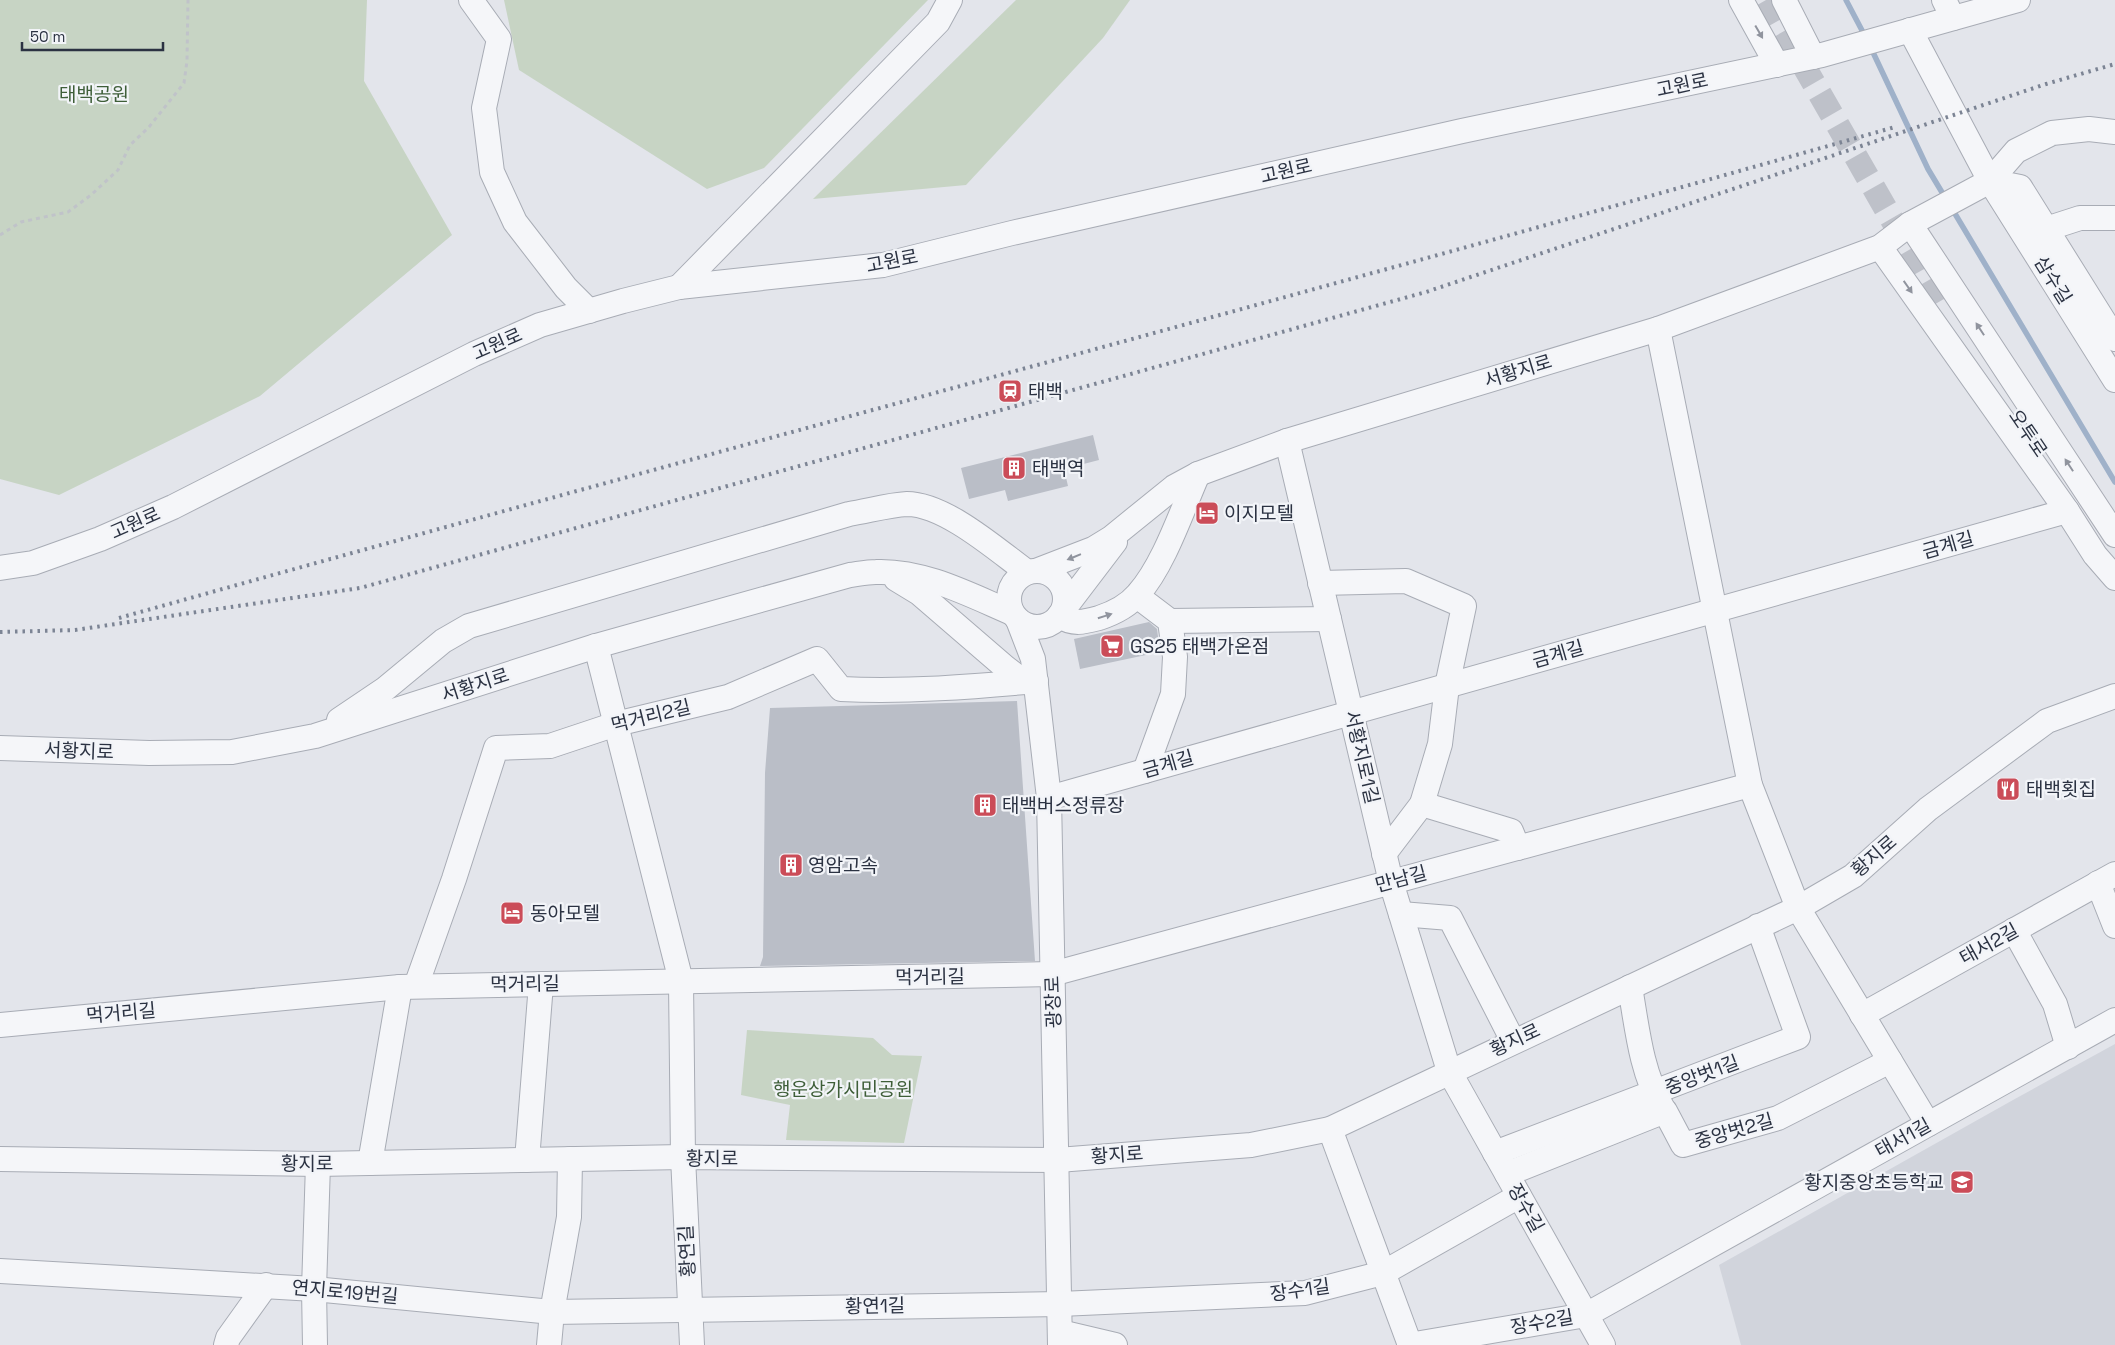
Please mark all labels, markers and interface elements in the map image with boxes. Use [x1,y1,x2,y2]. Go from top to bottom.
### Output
scale bar [22,20,164,52]
one-way arrow [1755,25,1763,40]
text: 50 m [30,27,65,46]
street label: 고원로 [1654,67,1710,103]
park label: 태백공원 [59,82,129,107]
street label: 고원로 [1258,153,1314,189]
street label: 고원로 [864,244,920,278]
street label: 삼수길 [2029,251,2077,309]
one-way arrow [1903,280,1913,293]
street label: 고원로 [468,322,526,366]
one-way arrow [1975,322,1984,336]
street label: 서황지로 [1481,349,1555,393]
station icon: 태백 [997,378,1023,404]
place label: 태백 [1028,379,1063,404]
street label: 오투로 [2003,404,2053,462]
building icon: 태백역 [1001,455,1027,481]
place label: 태백역 [1032,456,1084,481]
one-way arrow [2064,458,2074,471]
hotel icon: 이지모텔 [1194,500,1220,526]
street label: 고원로 [106,501,164,545]
place label: 이지모텔 [1224,501,1294,526]
street label: 금계길 [1919,526,1977,564]
one-way arrow [1067,553,1081,561]
one-way arrow [1098,611,1113,619]
supermarket icon: GS25 태백가온점 [1099,633,1125,659]
place label: GS25 태백가온점 [1130,634,1269,659]
street label: 금계길 [1529,635,1587,673]
street label: 서황지로 [438,662,512,708]
street label: 먹거리2길 [608,694,694,738]
street label: 서황지로1길 [1339,708,1385,806]
street label: 서황지로 [44,737,114,765]
street label: 금계길 [1139,745,1197,783]
restaurant icon: 태백횟집 [1995,776,2021,802]
place label: 태백횟집 [2026,777,2096,802]
building icon: 태백버스정류장 [972,792,998,818]
place label: 태백버스정류장 [1002,793,1124,818]
street label: 황지로 [1846,829,1902,883]
building icon: 영암고속 [778,852,804,878]
place label: 영암고속 [808,853,878,878]
street label: 만남길 [1372,860,1430,898]
hotel icon: 동아모텔 [499,900,525,926]
place label: 동아모텔 [530,901,600,926]
street label: 태서2길 [1955,918,2023,970]
street label: 먹거리길 [895,964,965,990]
street label: 먹거리길 [490,971,560,997]
street label: 광장로 [1040,975,1066,1029]
street label: 먹거리길 [85,998,157,1028]
street label: 황지로 [1486,1018,1544,1062]
street label: 중앙벗1길 [1661,1049,1743,1101]
park label: 행운상가시민공원 [773,1077,913,1102]
street label: 중앙벗2길 [1691,1108,1777,1154]
street label: 태서1길 [1871,1112,1935,1164]
street label: 황지로 [1090,1141,1144,1169]
street label: 황지로 [686,1146,738,1171]
street label: 황지로 [281,1151,333,1176]
school or university icon: 황지중앙초등학교 [1949,1169,1975,1195]
place label: 황지중앙초등학교 [1804,1170,1944,1195]
street label: 장수길 [1502,1179,1550,1237]
street label: 황연길 [673,1224,701,1278]
street label: 장수1길 [1268,1273,1332,1307]
street label: 연지로19번길 [291,1275,399,1309]
street label: 황연1길 [845,1293,905,1319]
street label: 장수2길 [1508,1304,1576,1340]

